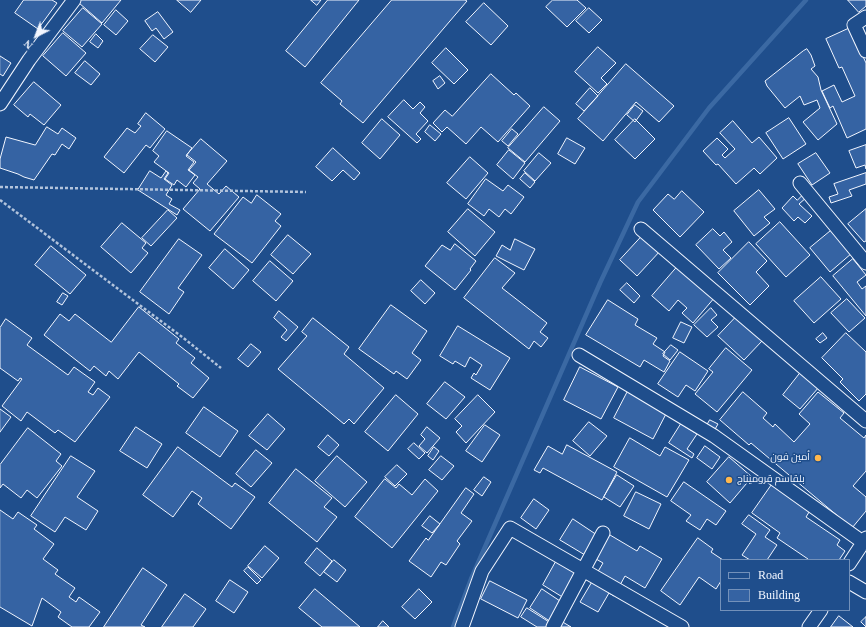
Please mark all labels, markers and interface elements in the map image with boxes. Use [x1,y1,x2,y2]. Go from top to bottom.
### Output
north arrow [16,16,56,56]
text: N [21,38,35,52]
place label: أمين فون [770,452,810,464]
marker: أمين فون [813,453,823,463]
place label: بلقاسم قروميناج [737,474,805,486]
marker: بلقاسم قروميناج [724,475,734,485]
legend [720,559,850,611]
text: Road [758,568,783,582]
text: Building [758,588,800,602]

